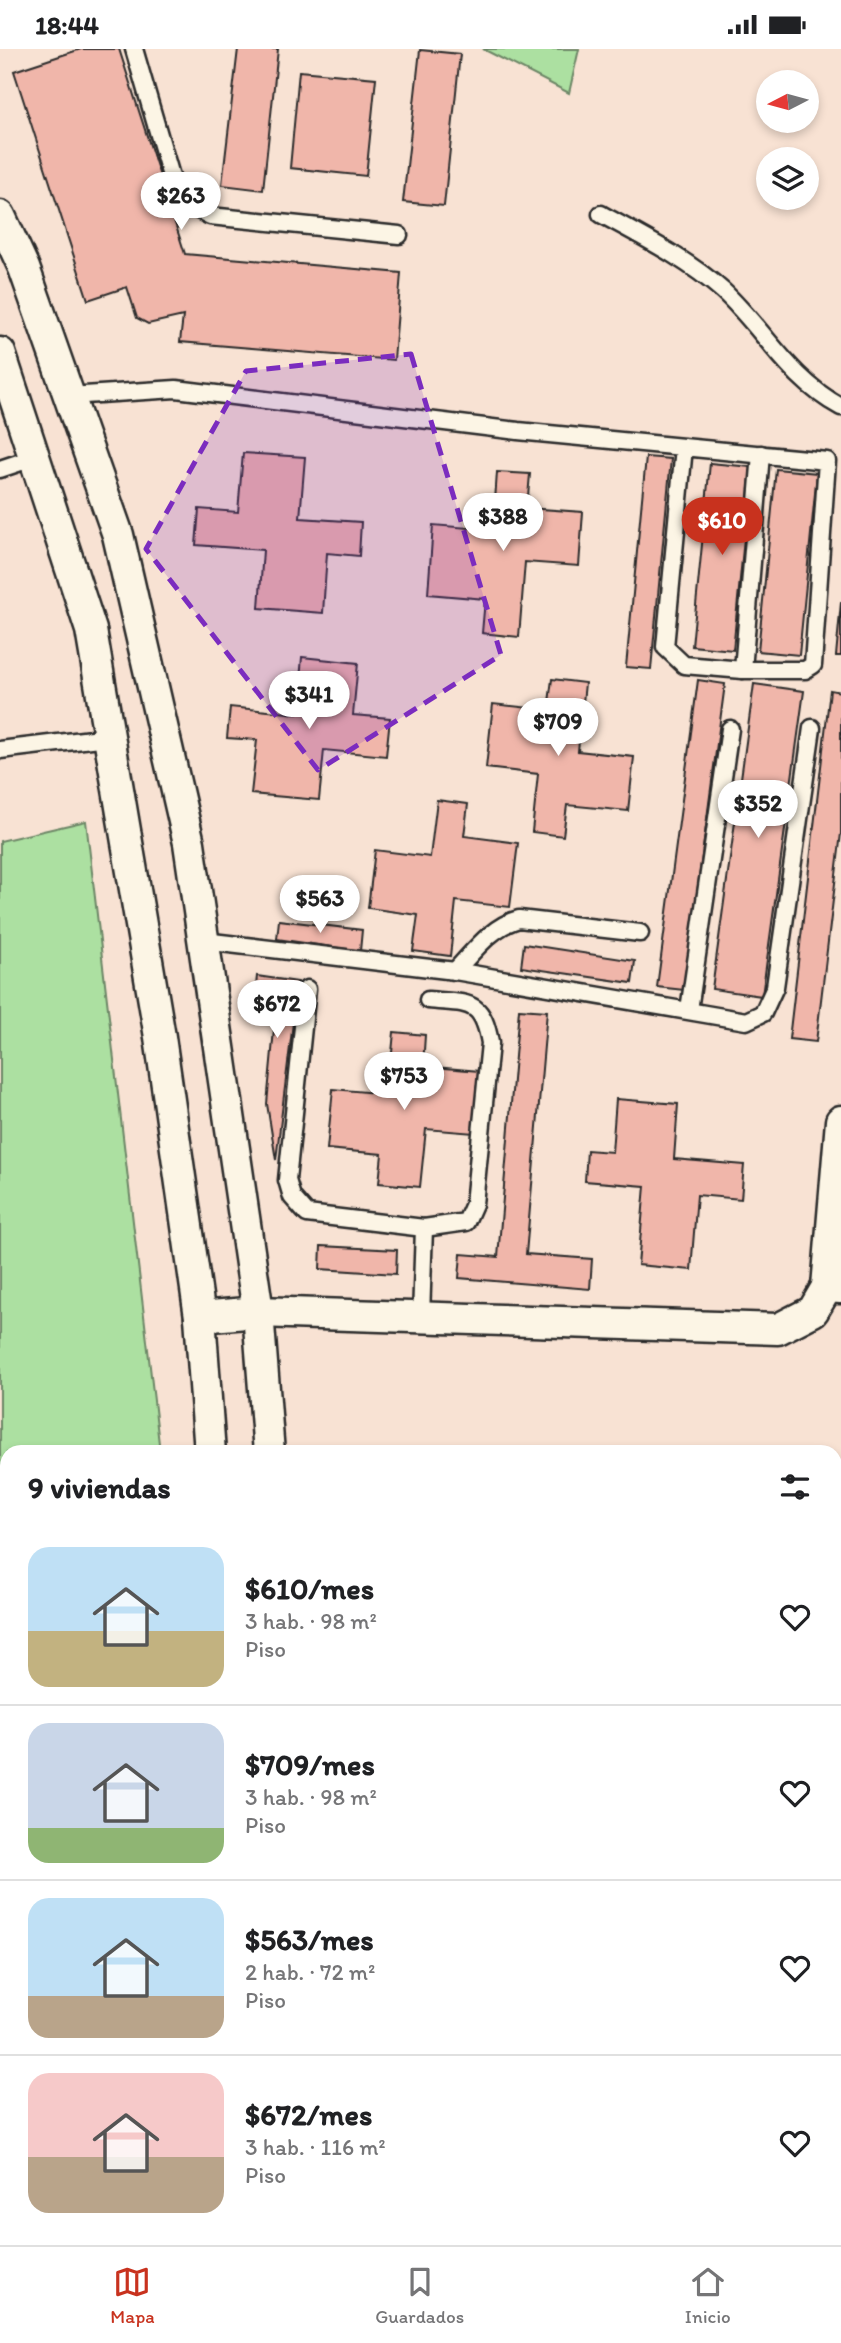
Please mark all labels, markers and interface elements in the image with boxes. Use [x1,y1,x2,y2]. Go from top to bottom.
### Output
text: 18:44 [35,9,99,41]
north arrow [756,70,819,133]
map controls [756,70,819,210]
button: layers [756,147,819,210]
pin: $263 [140,173,222,232]
text: $263 [157,181,205,209]
pin: $388 [462,493,544,553]
pin: $610 [681,497,763,557]
text: $388 [478,502,528,530]
text: $610 [698,506,746,534]
pin: $341 [268,671,350,731]
text: $341 [285,680,333,708]
pin: $709 [517,699,599,758]
text: $709 [533,707,583,735]
pin: $352 [717,781,799,840]
text: $352 [734,789,782,817]
pin: $563 [279,875,361,935]
text: $563 [296,884,344,912]
pin: $672 [236,981,318,1040]
text: $672 [253,989,301,1017]
pin: $753 [363,1053,445,1112]
text: $753 [380,1061,428,1089]
icon: filters [776,1468,814,1506]
text: 9 viviendas [28,1469,171,1506]
text: $610/mes [245,1570,374,1607]
icon: home [84,1575,168,1659]
icon: heart [776,1598,814,1636]
text: 3 hab. · 98 m² [245,1607,377,1635]
text: Piso [245,1635,286,1663]
text: $709/mes [245,1746,375,1783]
icon: home [84,1751,168,1835]
icon: heart [776,1774,814,1812]
text: 3 hab. · 98 m² [245,1783,377,1811]
text: Piso [245,1811,286,1839]
text: $563/mes [245,1921,374,1958]
icon: home [84,1926,168,2010]
icon: heart [776,1949,814,1987]
text: 2 hab. · 72 m² [245,1958,375,1986]
text: Piso [245,1986,286,2014]
text: $672/mes [245,2096,372,2133]
icon: home [84,2101,168,2185]
icon: heart [776,2124,814,2162]
text: 3 hab. · 116 m² [245,2133,386,2161]
text: Piso [245,2161,286,2189]
tab: Mapa [110,2263,155,2328]
tab: Guardados [375,2263,464,2328]
tab: Inicio [685,2263,731,2328]

